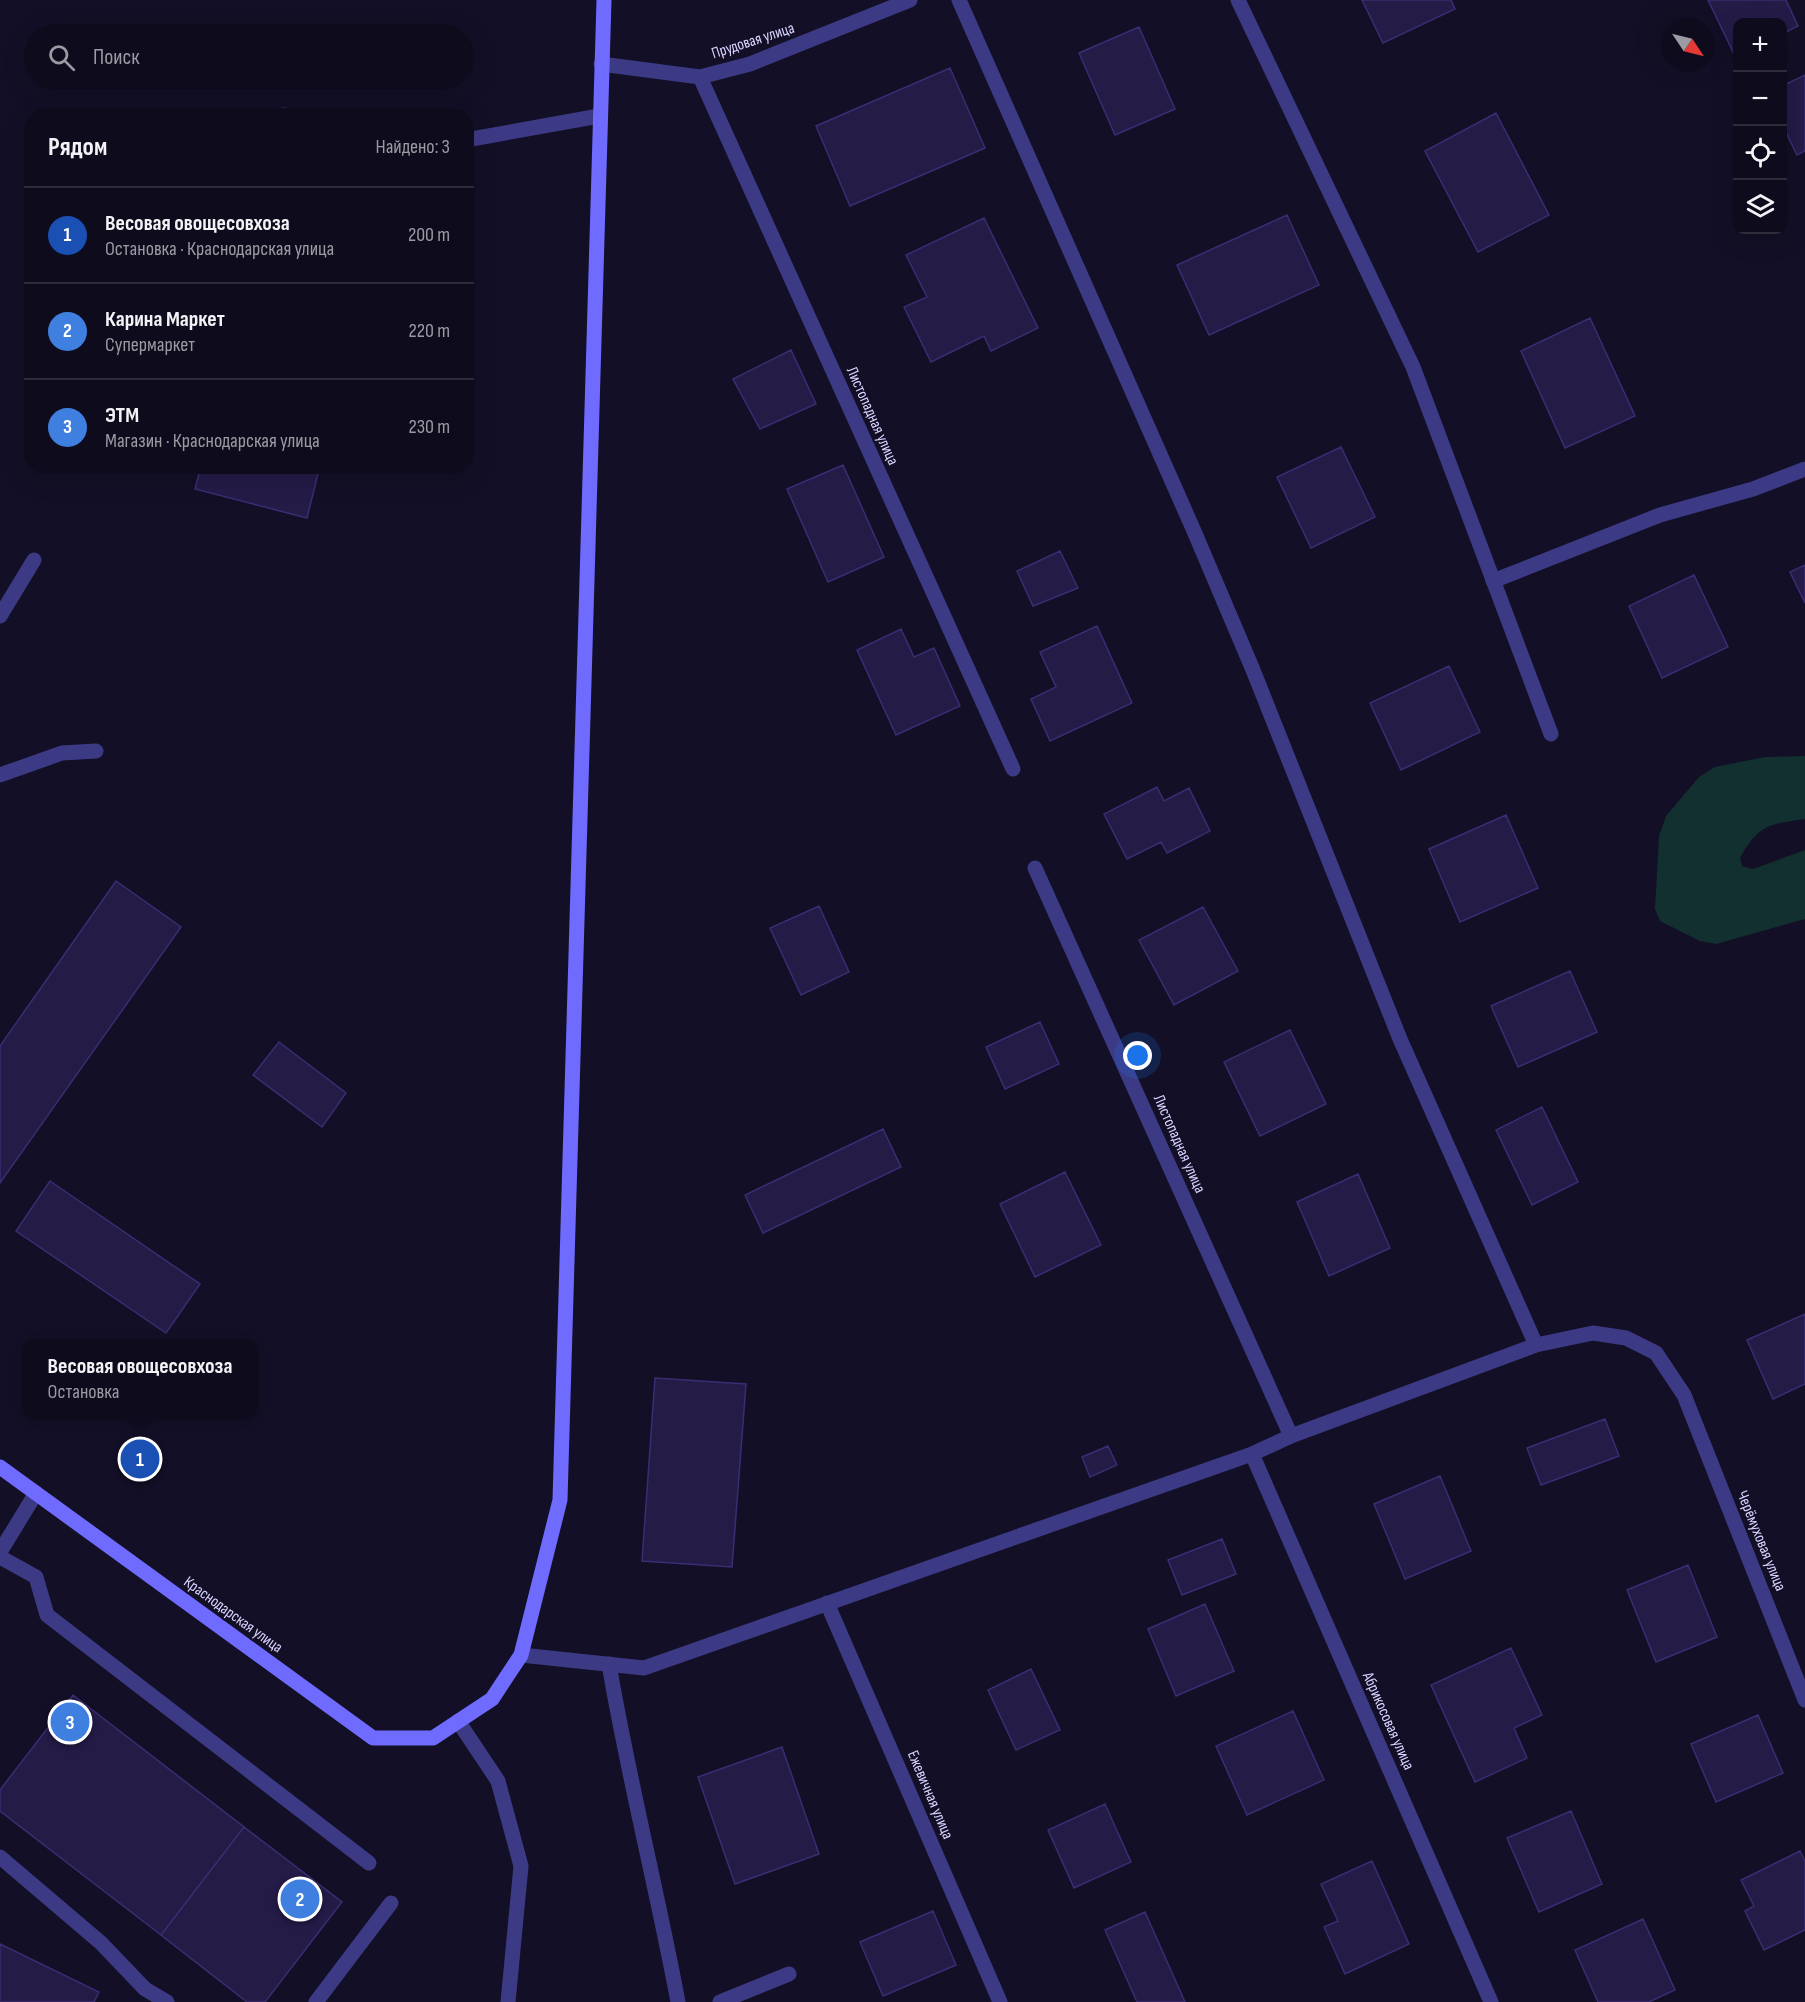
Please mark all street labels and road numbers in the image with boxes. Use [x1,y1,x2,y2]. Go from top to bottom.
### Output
street label: Прудовая улица [709,19,797,63]
street label: Листопадная улица [842,364,902,468]
street label: Листопадная улица [1149,1092,1209,1196]
street label: Черёмуховая улица [1732,1488,1790,1594]
street label: Краснодарская улица [180,1573,286,1657]
street label: Абрикосовая улица [1358,1668,1418,1773]
street label: Ежевичная улица [903,1748,957,1842]

